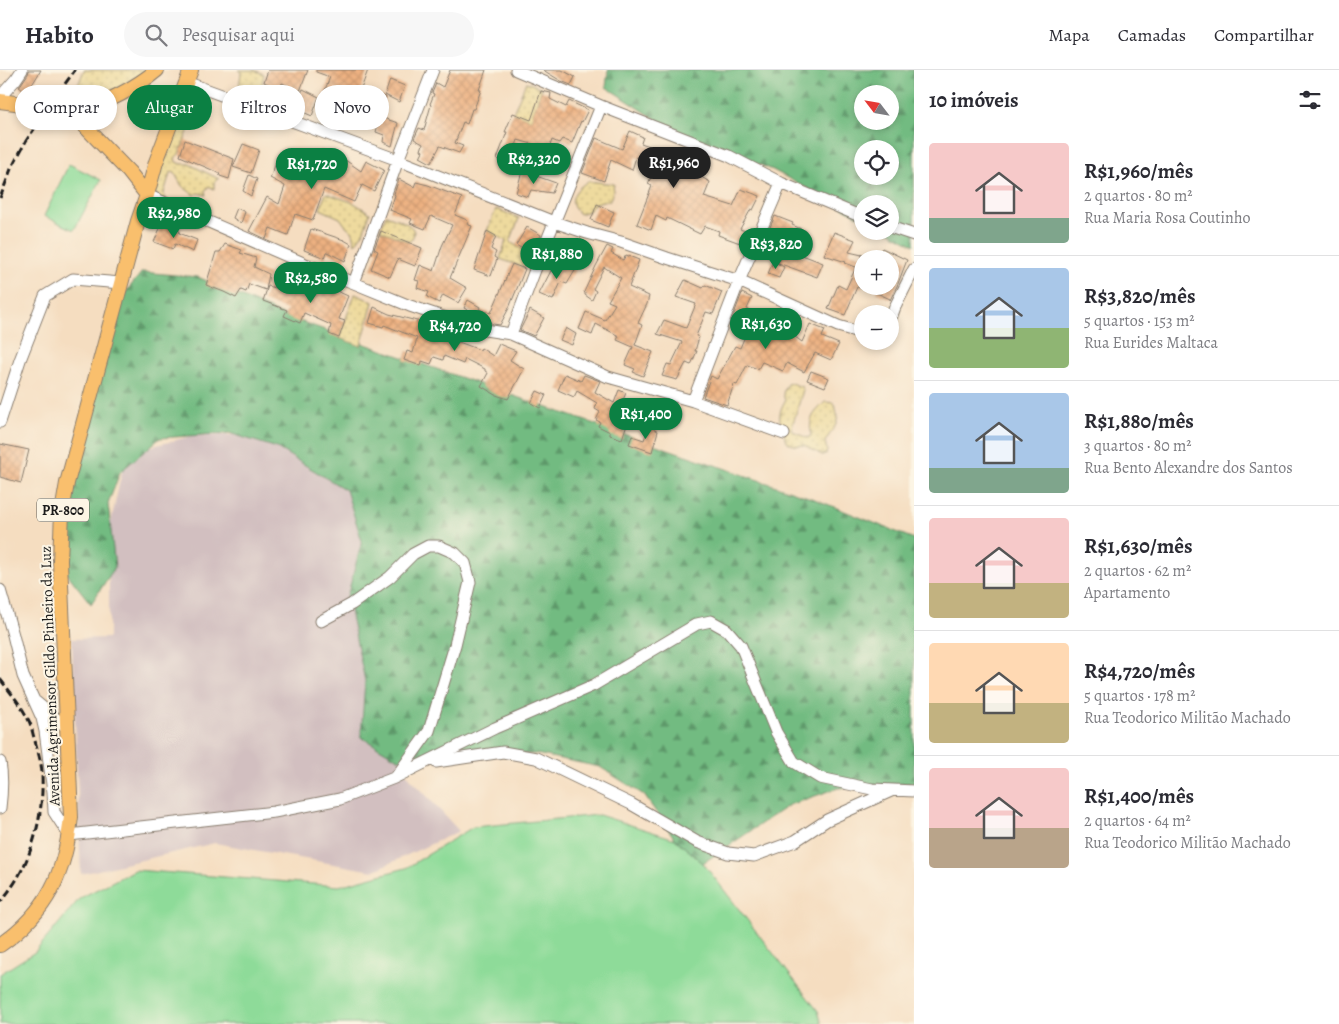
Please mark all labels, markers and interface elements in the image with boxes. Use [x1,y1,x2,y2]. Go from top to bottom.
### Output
search box [124,12,474,57]
text: Habito [25,19,94,51]
icon: search [142,21,170,49]
text: Pesquisar aqui [182,22,295,48]
text: Mapa [1048,23,1090,47]
text: Camadas [1118,23,1186,47]
text: Compartilhar [1214,23,1314,47]
chip: Comprar [15,85,117,130]
chip: Alugar [127,85,212,130]
chip: Filtros [222,85,305,130]
chip: Novo [315,85,389,130]
north arrow [854,85,899,130]
map controls [854,85,899,350]
text: 10 imóveis [929,86,1019,114]
icon: filters [1296,86,1324,114]
button: locate [854,140,899,185]
pin: R$2,320 [488,142,580,185]
pin: R$1,960 [628,146,720,189]
pin: R$1,720 [266,148,358,190]
text: R$2,320 [508,148,560,170]
text: R$1,960 [649,152,699,174]
text: R$1,720 [287,153,337,175]
text: R$1,960/mês [1084,157,1193,185]
icon: home [969,163,1029,223]
text: 2 quartos · 80 m² [1084,185,1192,207]
button: layers [854,195,899,240]
pin: R$2,980 [128,196,220,239]
text: R$2,980 [148,202,200,224]
text: Rua Maria Rosa Coutinho [1084,207,1250,229]
pin: R$3,820 [730,228,822,270]
text: R$3,820 [750,233,802,255]
pin: R$1,880 [511,238,603,280]
text: R$1,880 [531,243,583,265]
button: + [854,250,899,295]
pin: R$2,580 [265,262,357,304]
text: R$2,580 [285,267,337,289]
text: R$3,820/mês [1084,282,1196,310]
icon: home [969,288,1029,348]
button: − [854,305,899,350]
pin: R$1,630 [720,308,812,350]
pin: R$4,720 [409,310,501,352]
text: 5 quartos · 153 m² [1084,310,1194,332]
text: R$1,630 [741,313,791,335]
text: R$4,720 [429,315,481,337]
text: Rua Eurides Maltaca [1084,332,1218,354]
pin: R$1,400 [600,398,692,440]
text: R$1,400 [620,403,672,425]
text: R$1,880/mês [1084,407,1194,435]
icon: home [969,413,1029,473]
text: 3 quartos · 80 m² [1084,435,1192,457]
text: Rua Bento Alexandre dos Santos [1084,457,1293,479]
road number: PR-800 [37,498,89,522]
text: R$1,630/mês [1084,532,1193,560]
icon: home [969,538,1029,598]
street label: Avenida Agrimensor Gildo Pinheiro da Luz [35,546,65,807]
text: 2 quartos · 62 m² [1084,560,1191,582]
text: Apartamento [1084,582,1170,604]
text: R$4,720/mês [1084,657,1195,685]
icon: home [969,663,1029,723]
text: 5 quartos · 178 m² [1084,685,1195,707]
text: Rua Teodorico Militão Machado [1084,707,1291,729]
text: R$1,400/mês [1084,782,1194,810]
icon: home [969,788,1029,848]
text: 2 quartos · 64 m² [1084,810,1191,832]
text: Rua Teodorico Militão Machado [1084,832,1291,854]

